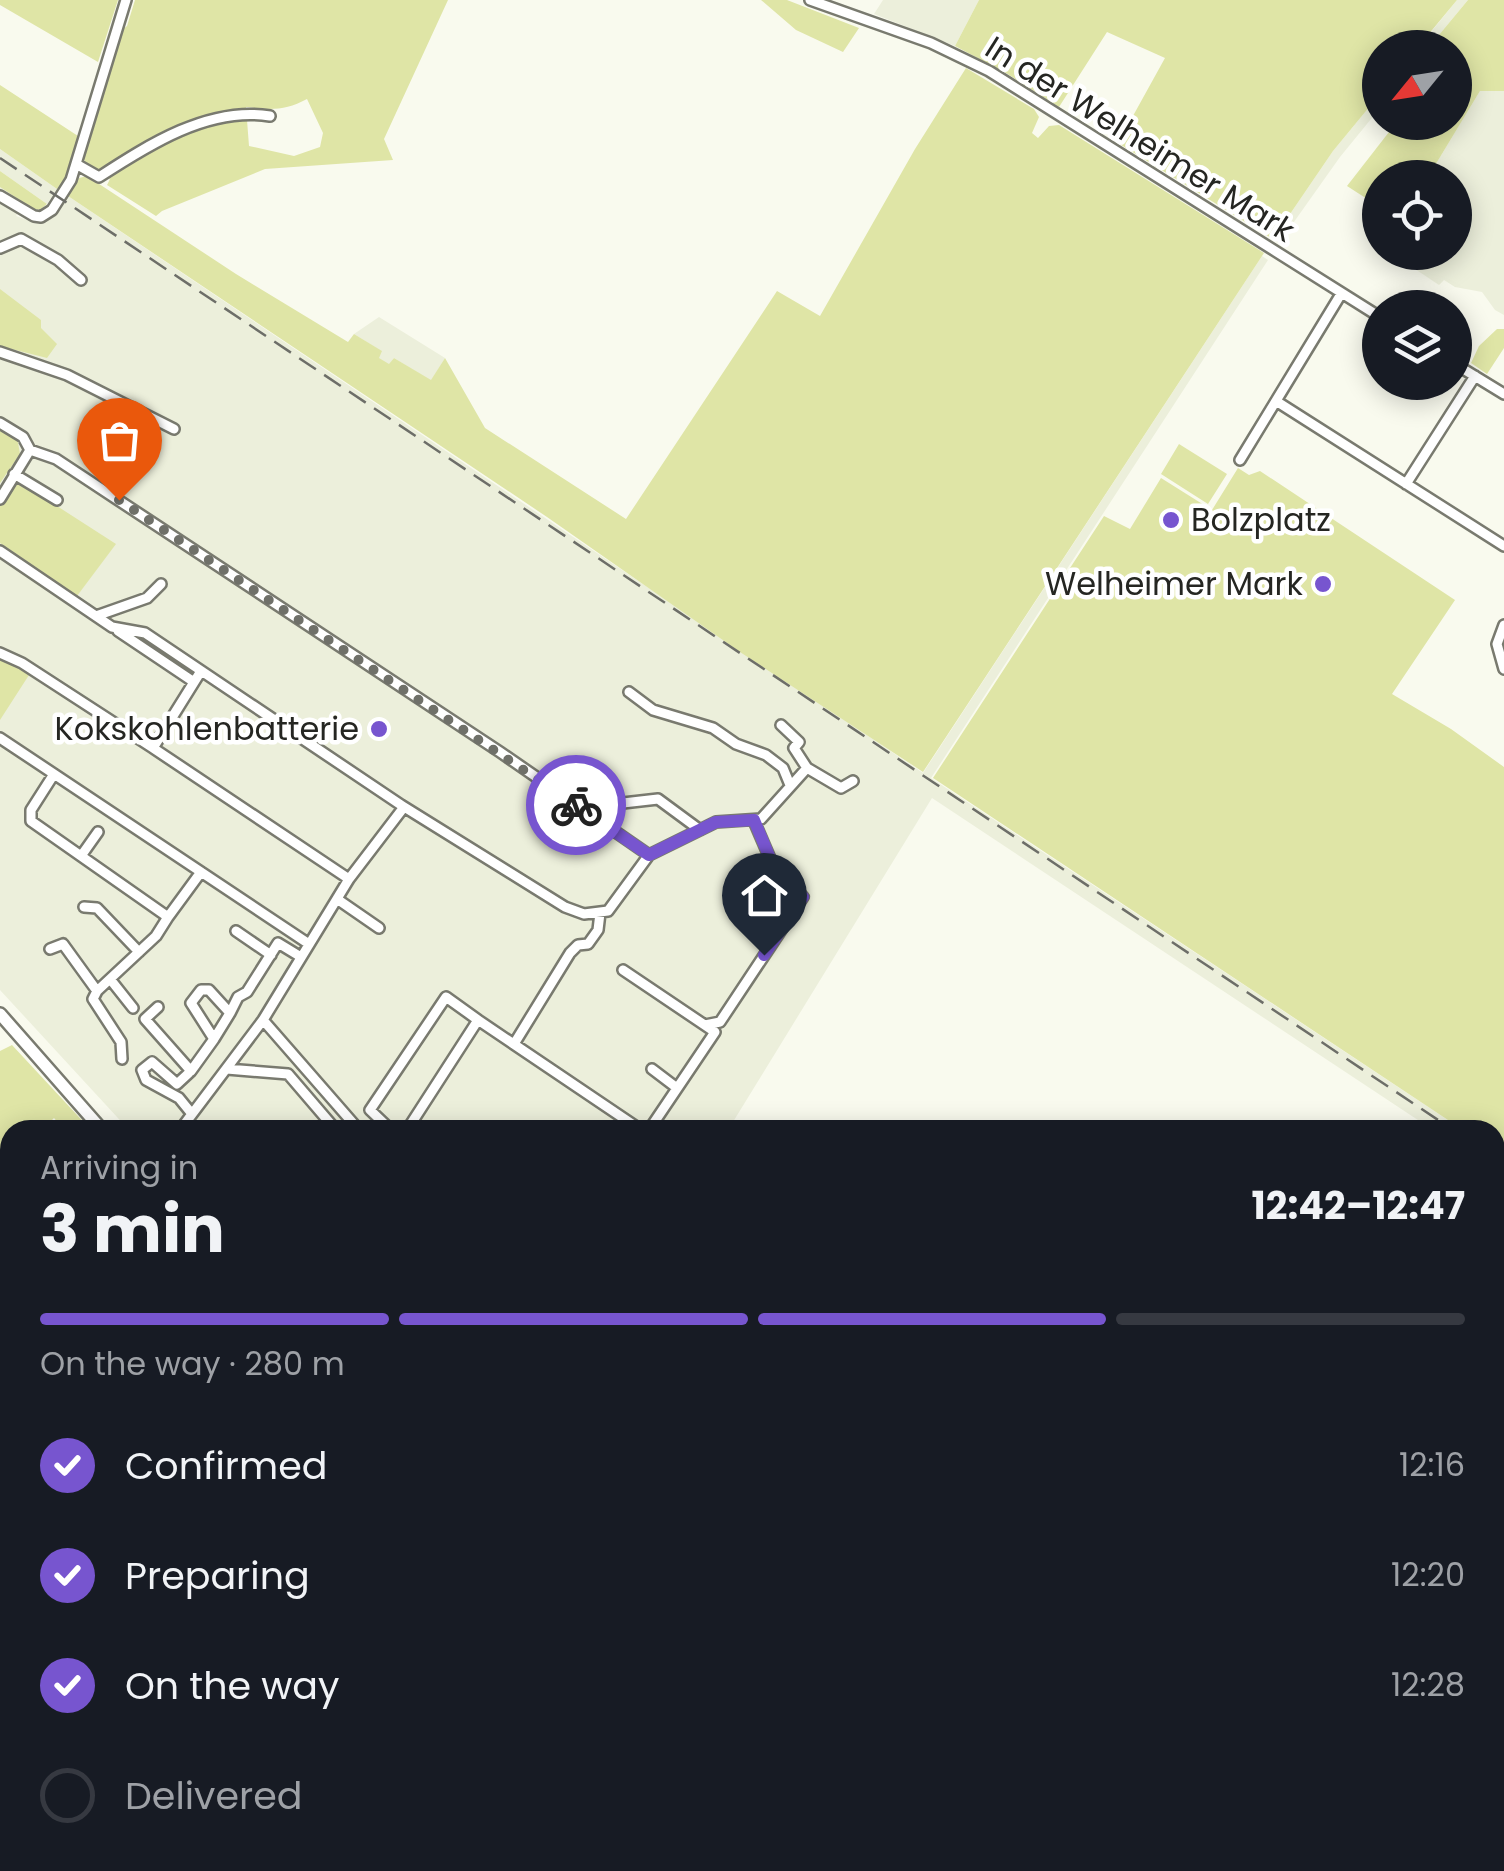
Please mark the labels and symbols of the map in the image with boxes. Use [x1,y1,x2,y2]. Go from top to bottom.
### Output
street label: In der Welheimer Mark [977,25,1304,252]
north arrow [1362,30,1472,140]
pin [77,398,162,501]
place label: Bolzplatz [1191,497,1331,542]
marker: Bolzplatz [1160,509,1182,531]
place label: Welheimer Mark [1045,561,1304,606]
marker: Welheimer Mark [1312,573,1334,595]
place label: Kokskohlenbatterie [54,706,359,751]
marker: Kokskohlenbatterie [368,718,390,740]
courier [526,755,626,855]
pin [722,853,807,956]

